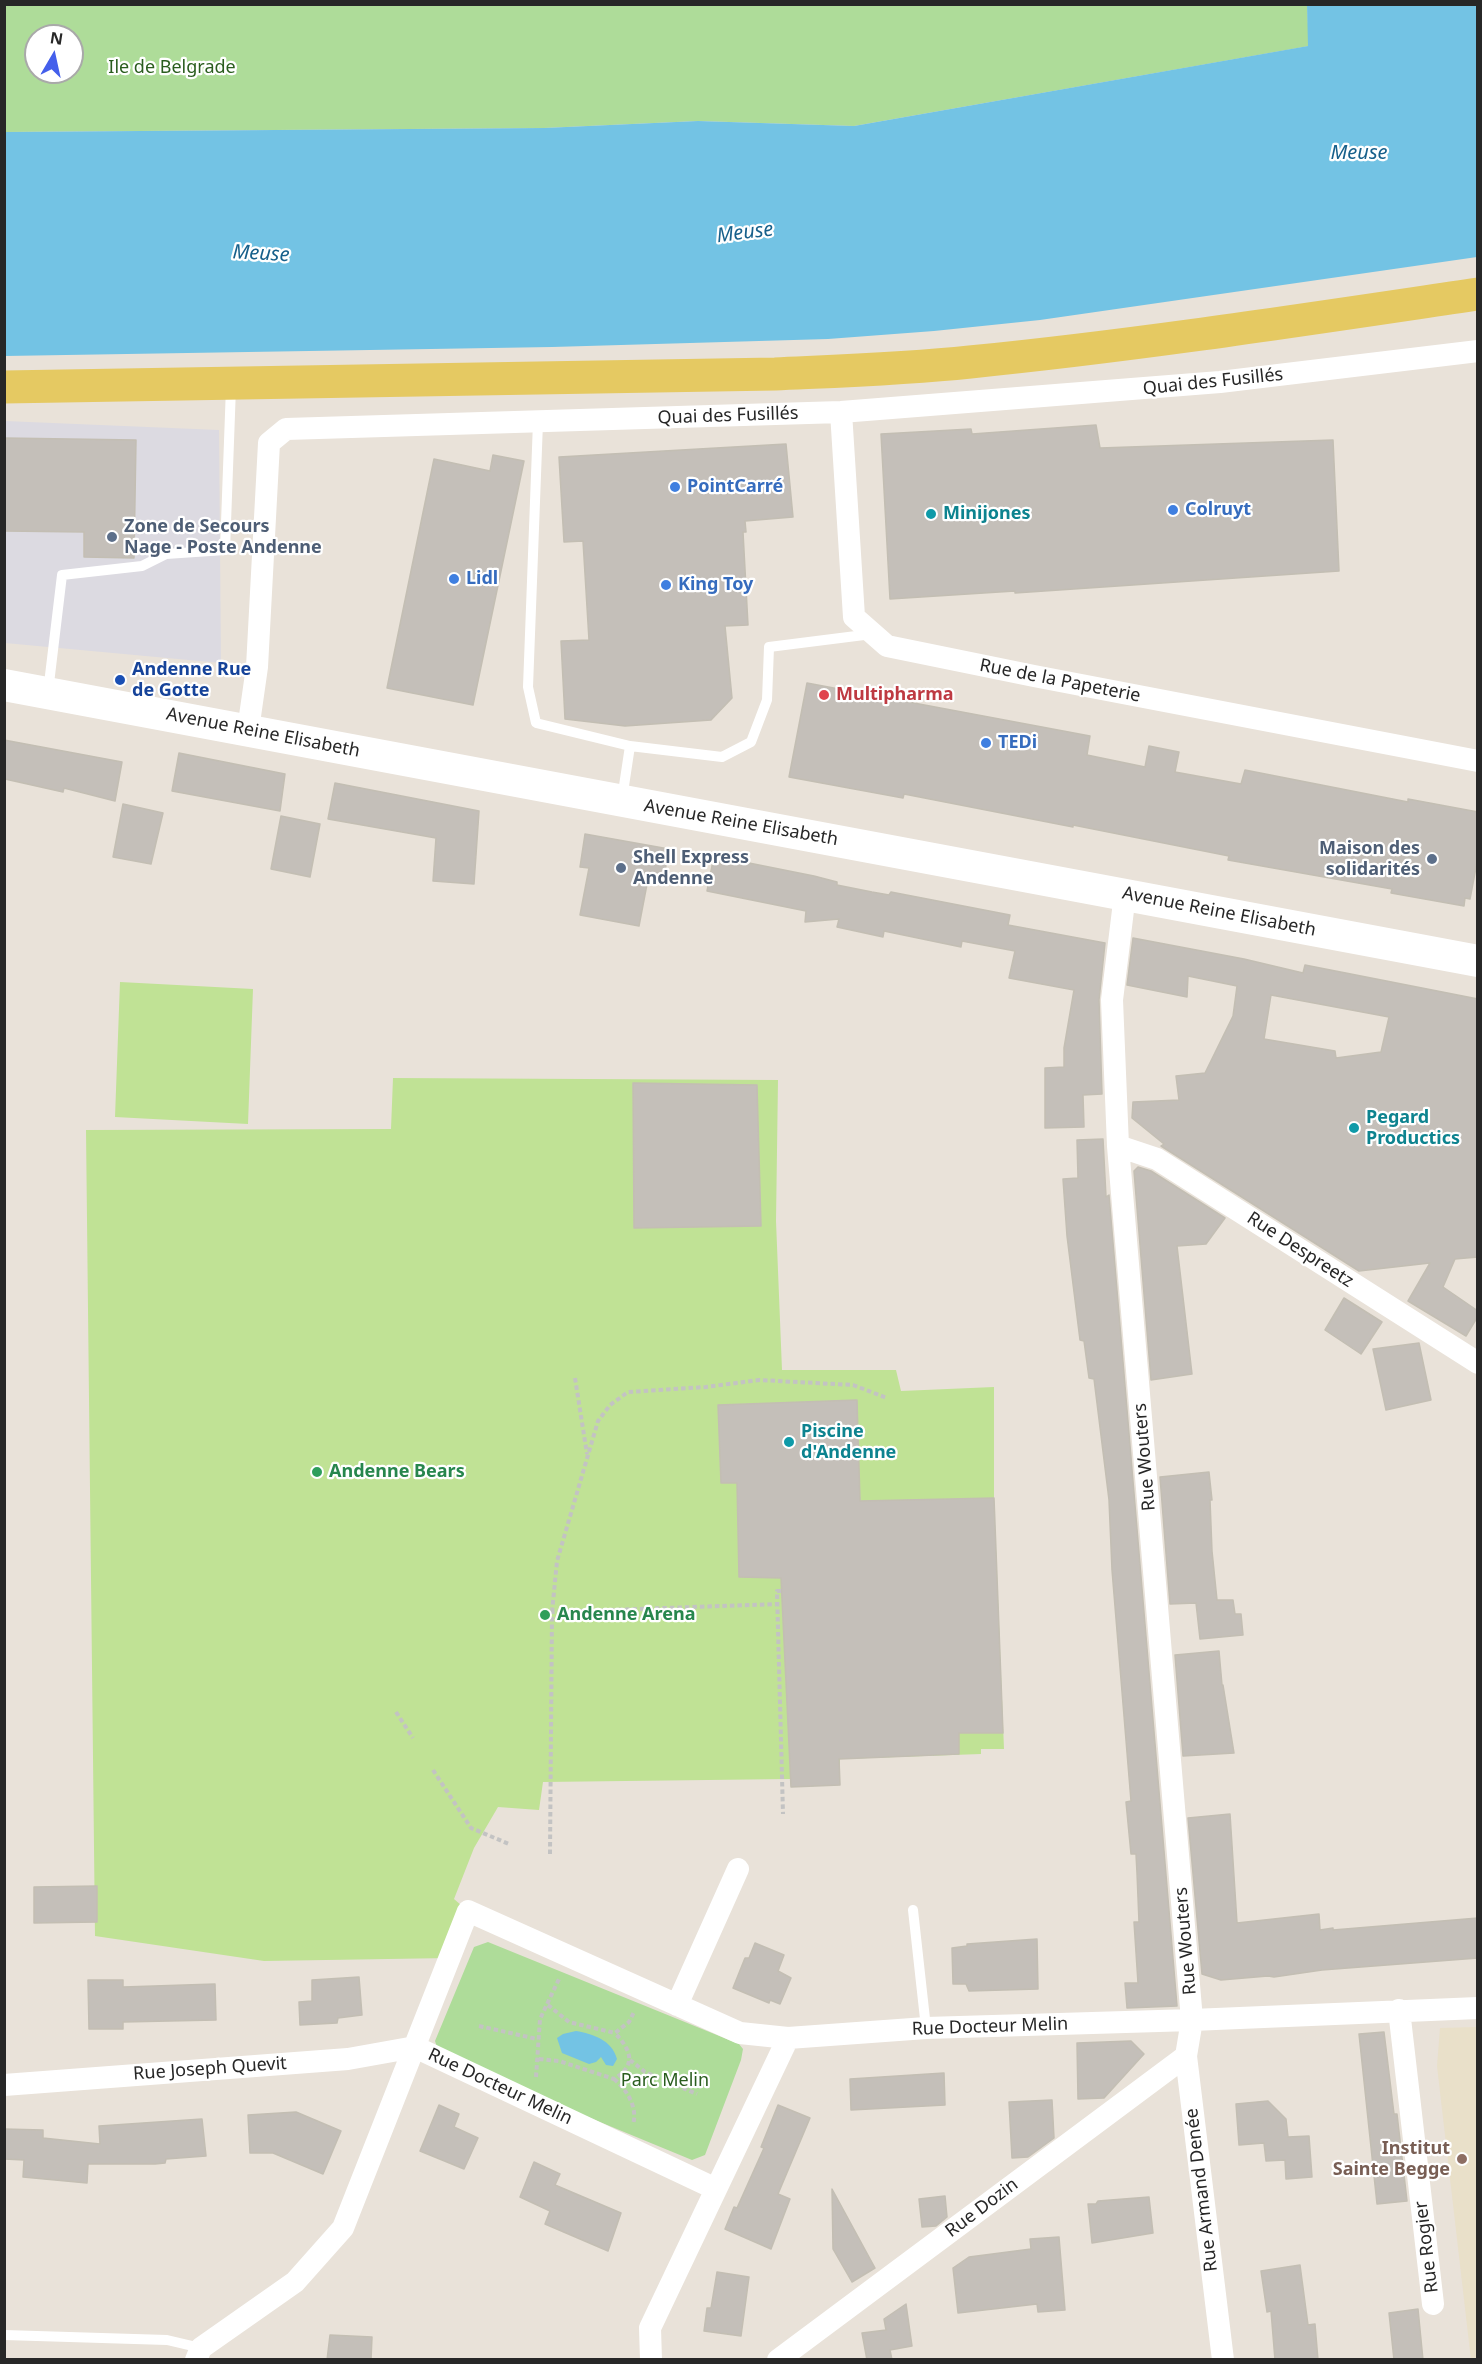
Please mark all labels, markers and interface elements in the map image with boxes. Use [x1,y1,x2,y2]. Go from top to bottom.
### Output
north arrow [24,24,84,84]
text: N [48,26,65,50]
park label: Ile de Belgrade [108,57,236,79]
water label: Meuse [1331,141,1387,165]
water label: Meuse [715,218,775,248]
water label: Meuse [232,241,290,267]
street label: Quai des Fusillés [1142,364,1284,400]
street label: Quai des Fusillés [657,403,799,429]
place label: PointCarré [687,476,783,498]
marker: PointCarré [668,480,682,494]
place label: Colruyt [1185,499,1251,521]
place label: Minijones [943,503,1031,525]
marker: Colruyt [1166,503,1180,517]
marker: Minijones [924,507,938,521]
place label: Zone de Secours Nage - Poste Andenne [124,516,322,558]
marker: Zone de Secours Nage - Poste Andenne [105,530,119,544]
place label: Lidl [466,568,498,590]
marker: Lidl [447,572,461,586]
place label: King Toy [678,574,753,596]
marker: King Toy [659,578,673,592]
street label: Rue de la Papeterie [978,655,1142,707]
place label: Andenne Rue de Gotte [132,659,251,702]
marker: Andenne Rue de Gotte [113,673,127,687]
place label: Multipharma [836,684,953,706]
marker: Multipharma [817,688,831,702]
street label: Avenue Reine Elisabeth [164,704,362,762]
place label: TEDi [998,732,1037,754]
marker: TEDi [979,736,993,750]
street label: Avenue Reine Elisabeth [642,795,840,851]
place label: Maison des solidarités [1319,838,1420,880]
place label: Shell Express Andenne [633,847,749,890]
marker: Maison des solidarités [1425,852,1439,866]
marker: Shell Express Andenne [614,861,628,875]
street label: Avenue Reine Elisabeth [1120,883,1318,941]
place label: Pegard Productics [1366,1107,1460,1150]
marker: Pegard Productics [1347,1121,1361,1135]
street label: Rue Despreetz [1243,1208,1357,1292]
street label: Rue Wouters [1130,1402,1160,1512]
place label: Piscine d'Andenne [801,1421,896,1464]
marker: Piscine d'Andenne [782,1435,796,1449]
place label: Andenne Bears [329,1461,465,1483]
marker: Andenne Bears [310,1465,324,1479]
place label: Andenne Arena [557,1604,695,1626]
marker: Andenne Arena [538,1608,552,1622]
street label: Rue Wouters [1171,1886,1201,1996]
street label: Rue Docteur Melin [911,2013,1069,2041]
street label: Rue Docteur Melin [424,2044,576,2130]
street label: Rue Joseph Quevit [133,2053,287,2085]
park label: Parc Melin [621,2070,709,2092]
street label: Rue Armand Denée [1181,2107,1223,2273]
place label: Institut Sainte Begge [1333,2138,1450,2180]
marker: Institut Sainte Begge [1455,2152,1469,2166]
street label: Rue Dozin [941,2174,1023,2242]
street label: Rue Rogier [1411,2200,1443,2294]

